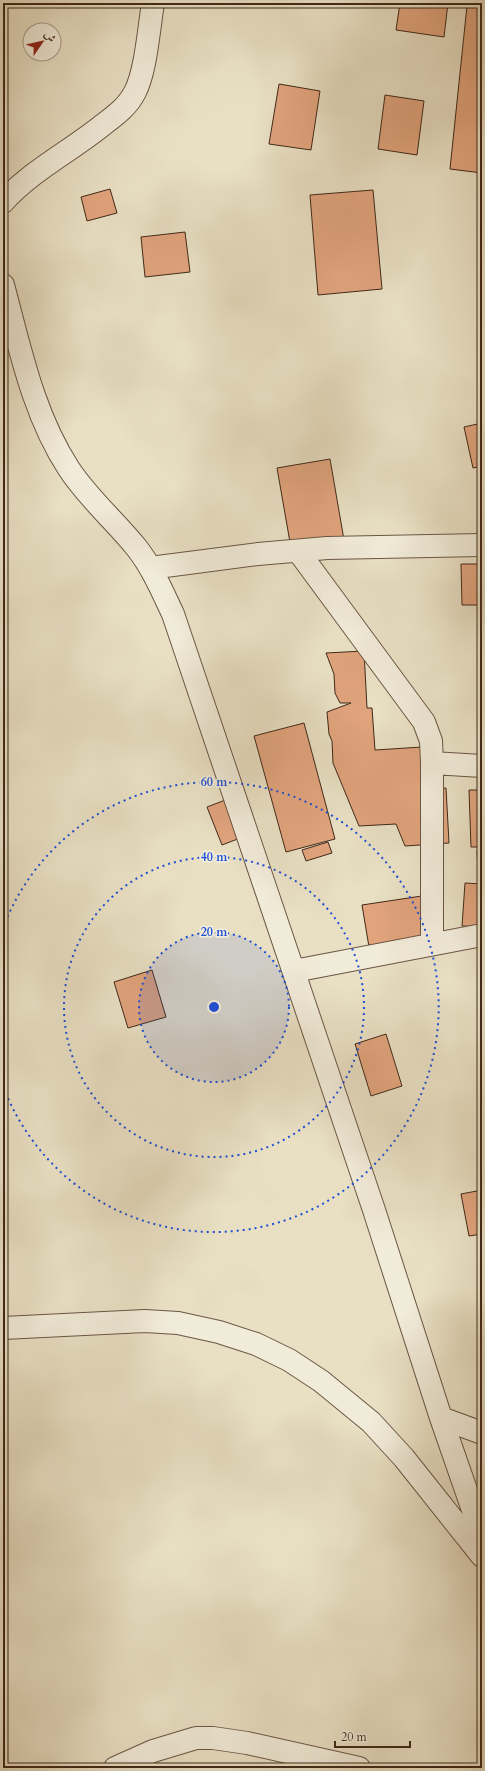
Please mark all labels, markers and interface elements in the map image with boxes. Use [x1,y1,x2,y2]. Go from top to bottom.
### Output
north arrow [22,22,62,62]
text: ش [41,28,59,45]
text: 60 m [201,774,228,790]
text: 40 m [201,849,228,865]
text: 20 m [201,924,228,940]
centre of rings [207,1000,221,1014]
scale bar [335,1723,410,1749]
text: 20 m [341,1729,368,1745]

